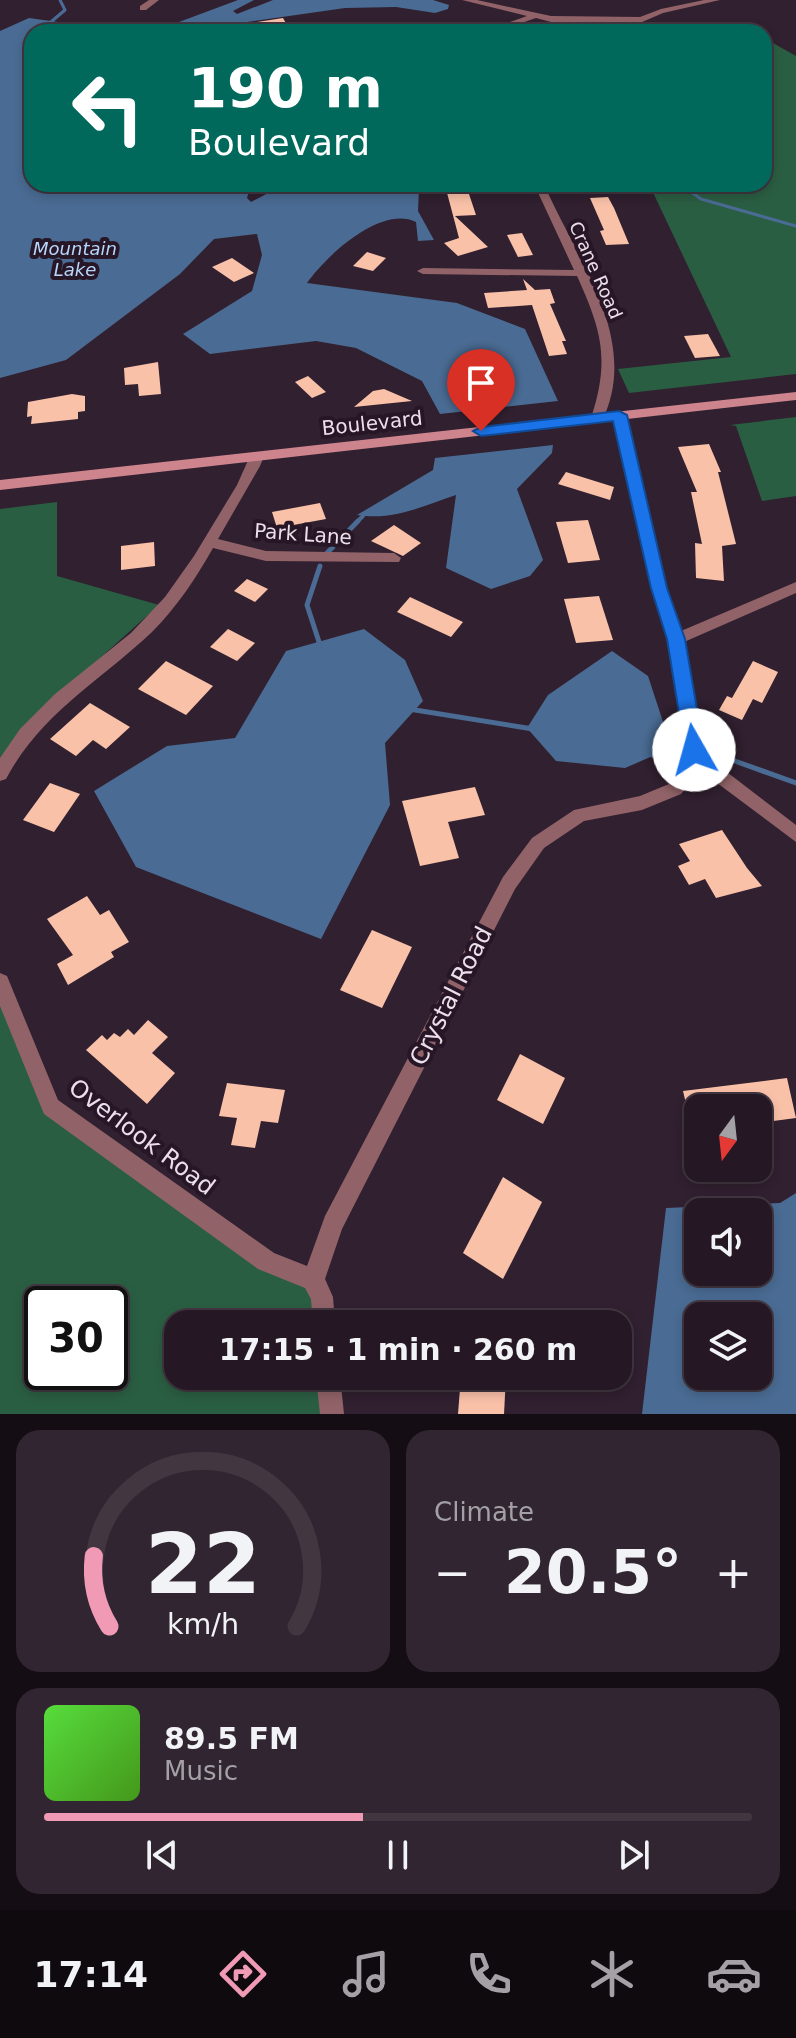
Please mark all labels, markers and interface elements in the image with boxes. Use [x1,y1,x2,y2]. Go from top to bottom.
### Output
text: 190 m [188,55,383,120]
icon: left [56,56,160,160]
text: Boulevard [188,122,370,163]
street label: Crane Road [565,218,627,322]
water label: Mountain Lake [33,238,117,280]
pin [447,349,515,431]
icon: arrive [459,361,503,405]
street label: Boulevard [320,406,424,440]
street label: Park Lane [253,519,353,549]
position arrow [652,708,736,792]
street label: Crystal Road [404,922,498,1070]
street label: Overlook Road [63,1073,221,1201]
north arrow [684,1094,772,1182]
map controls [684,1094,772,1390]
button: sound [684,1198,772,1286]
speed limit sign: 30 [24,1286,128,1390]
button: layers [684,1302,772,1390]
text: 17:15 · 1 min · 260 m [219,1332,577,1367]
text: Climate [434,1497,534,1527]
text: 22 [145,1516,261,1613]
text: 20.5° [504,1537,682,1607]
text: − [434,1547,471,1598]
text: + [715,1547,752,1598]
text: km/h [167,1607,239,1641]
text: 89.5 FM [164,1721,299,1756]
text: Music [164,1756,238,1786]
icon: previous [140,1833,184,1877]
icon: pause [376,1833,420,1877]
icon: next [612,1833,656,1877]
icon: directions [215,1946,271,2002]
icon: music [338,1946,394,2002]
icon: phone [461,1946,517,2002]
icon: climate [584,1946,640,2002]
icon: car [706,1946,762,2002]
text: 17:14 [33,1954,148,1995]

